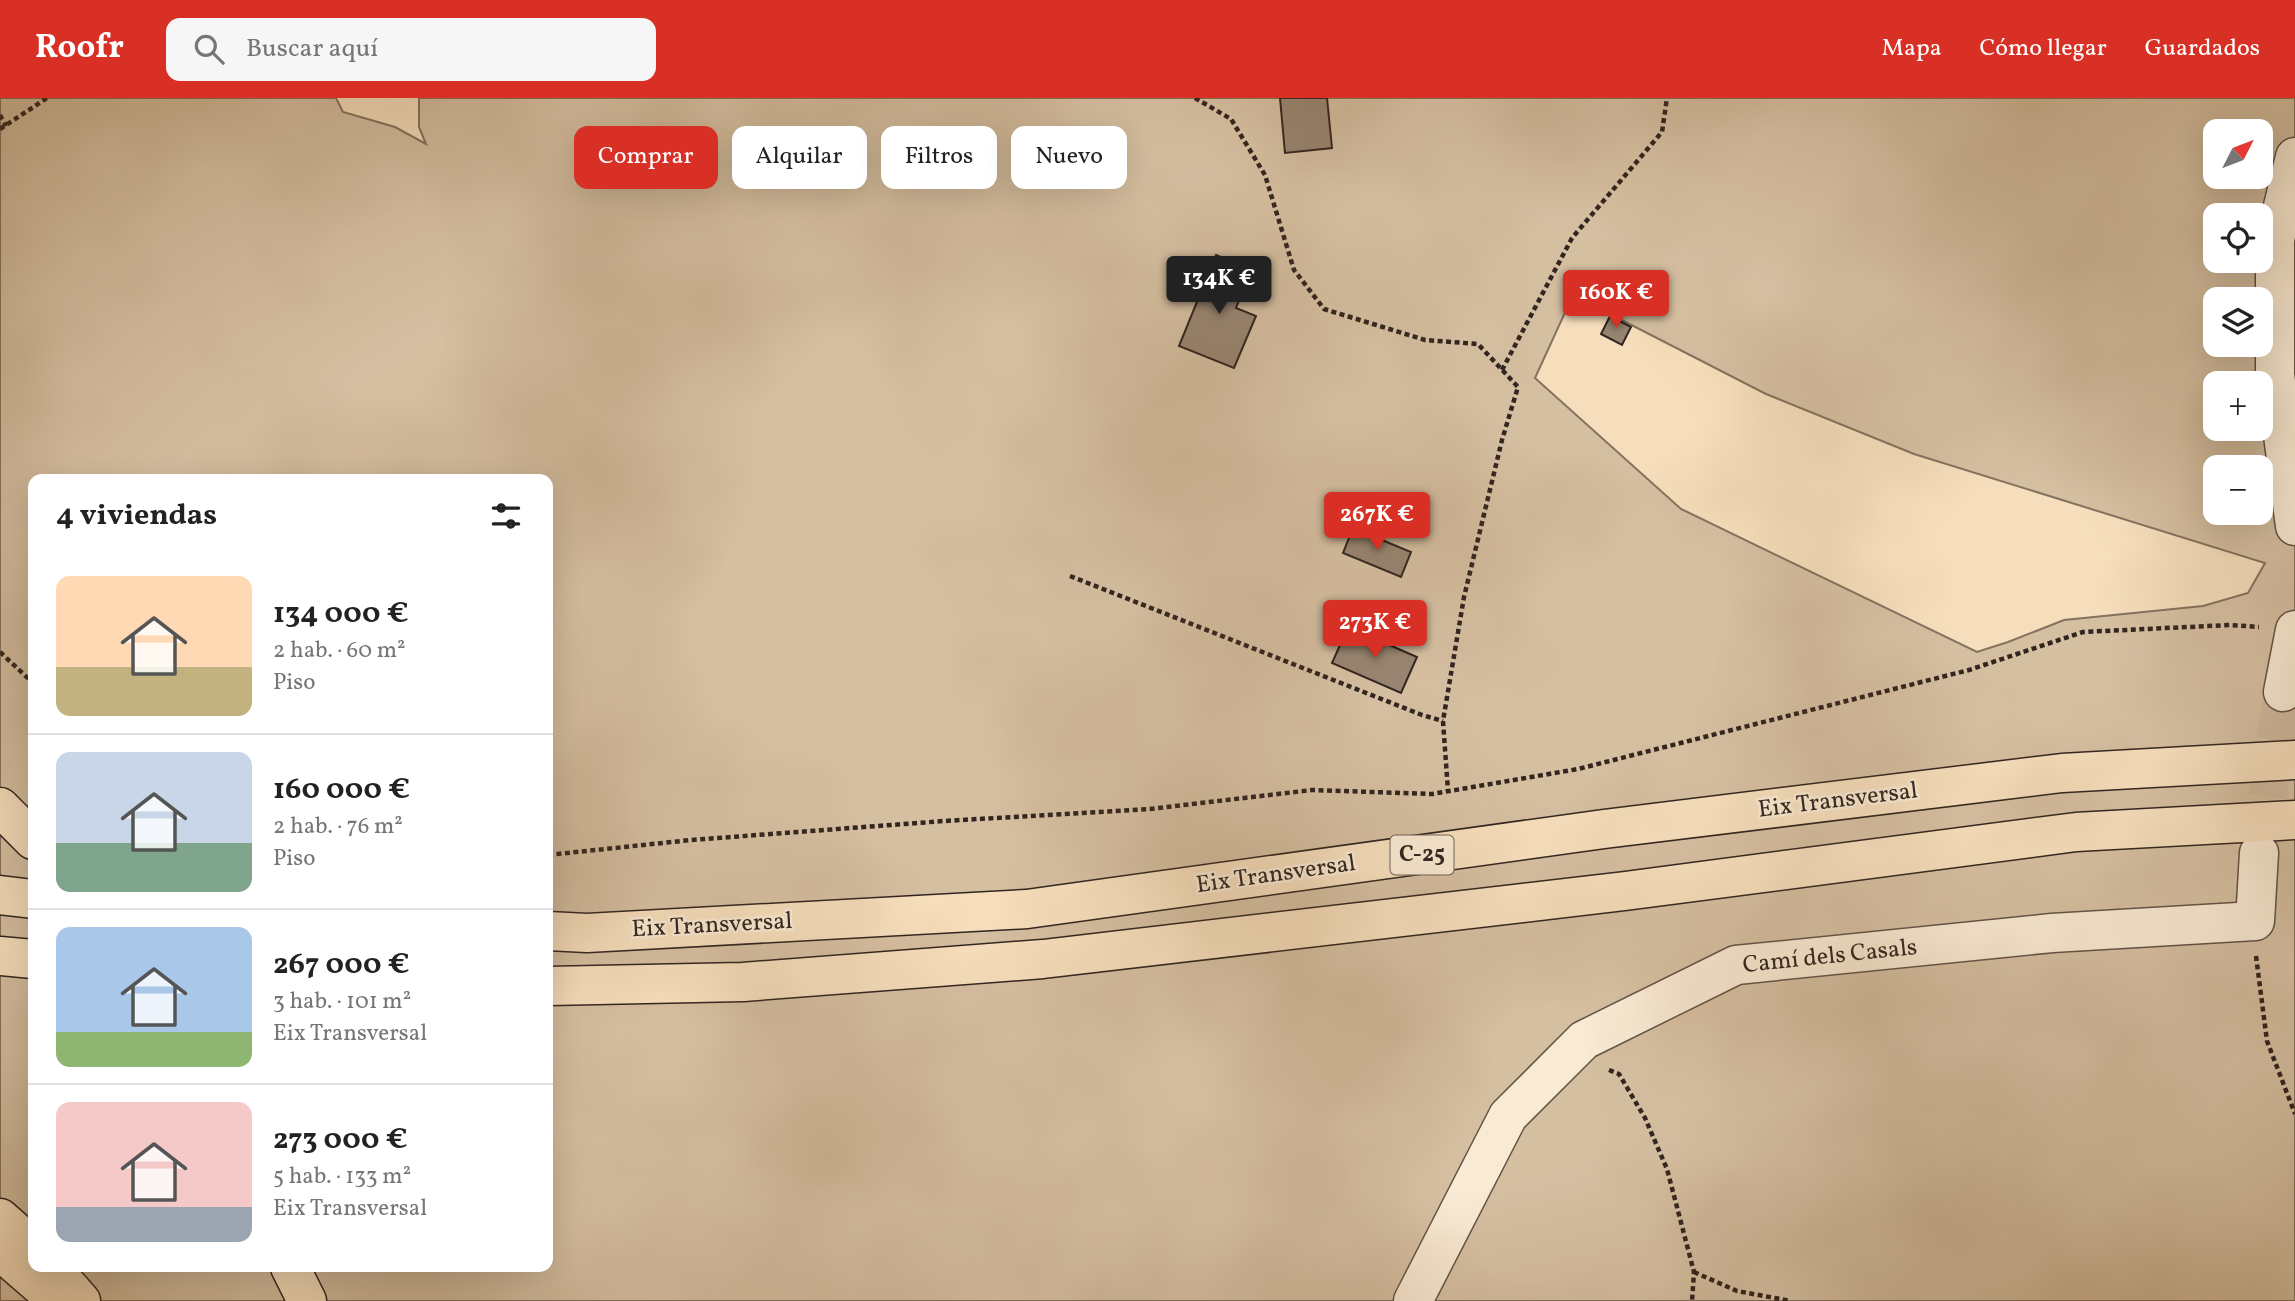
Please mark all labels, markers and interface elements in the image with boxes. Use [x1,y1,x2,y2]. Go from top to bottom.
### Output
search box [166,18,656,81]
text: Roofr [35,26,124,72]
icon: search [190,30,228,68]
text: Buscar aquí [246,31,378,67]
text: Mapa [1882,32,1942,66]
text: Cómo llegar [1980,32,2107,66]
text: Guardados [2145,32,2260,66]
north arrow [2203,119,2273,189]
map controls [2203,119,2273,525]
chip: Comprar [574,126,718,189]
chip: Alquilar [732,126,867,189]
chip: Filtros [881,126,997,189]
chip: Nuevo [1011,126,1127,189]
button: locate [2203,203,2273,273]
pin: 134K € [1162,256,1276,316]
text: 134K € [1182,263,1256,295]
pin: 160K € [1559,271,1673,330]
text: 160K € [1579,277,1653,309]
button: layers [2203,287,2273,357]
button: + [2203,371,2273,441]
button: − [2203,455,2273,525]
pin: 267K € [1320,492,1434,552]
text: 4 viviendas [56,495,217,537]
icon: filters [487,497,525,535]
text: 267K € [1340,499,1414,531]
text: 134 000 € [273,593,409,635]
pin: 273K € [1318,601,1432,660]
icon: home [112,604,196,688]
text: 273K € [1339,607,1411,639]
text: 2 hab. · 60 m² [273,635,406,667]
text: Piso [273,667,315,699]
text: 160 000 € [273,769,410,811]
street label: Eix Transversal [1756,774,1920,828]
icon: home [112,780,196,864]
text: 2 hab. · 76 m² [273,811,403,843]
road number: C-25 [1390,835,1454,874]
text: Piso [273,843,315,875]
street label: Eix Transversal [1194,847,1358,903]
street label: Eix Transversal [631,905,793,947]
street label: Camí dels Casals [1741,931,1919,983]
text: 267 000 € [273,944,410,986]
icon: home [112,955,196,1039]
text: 3 hab. · 101 m² [273,986,411,1018]
text: Eix Transversal [273,1018,427,1050]
text: 273 000 € [273,1119,408,1161]
icon: home [112,1130,196,1214]
text: 5 hab. · 133 m² [273,1161,411,1193]
text: Eix Transversal [273,1193,427,1225]

